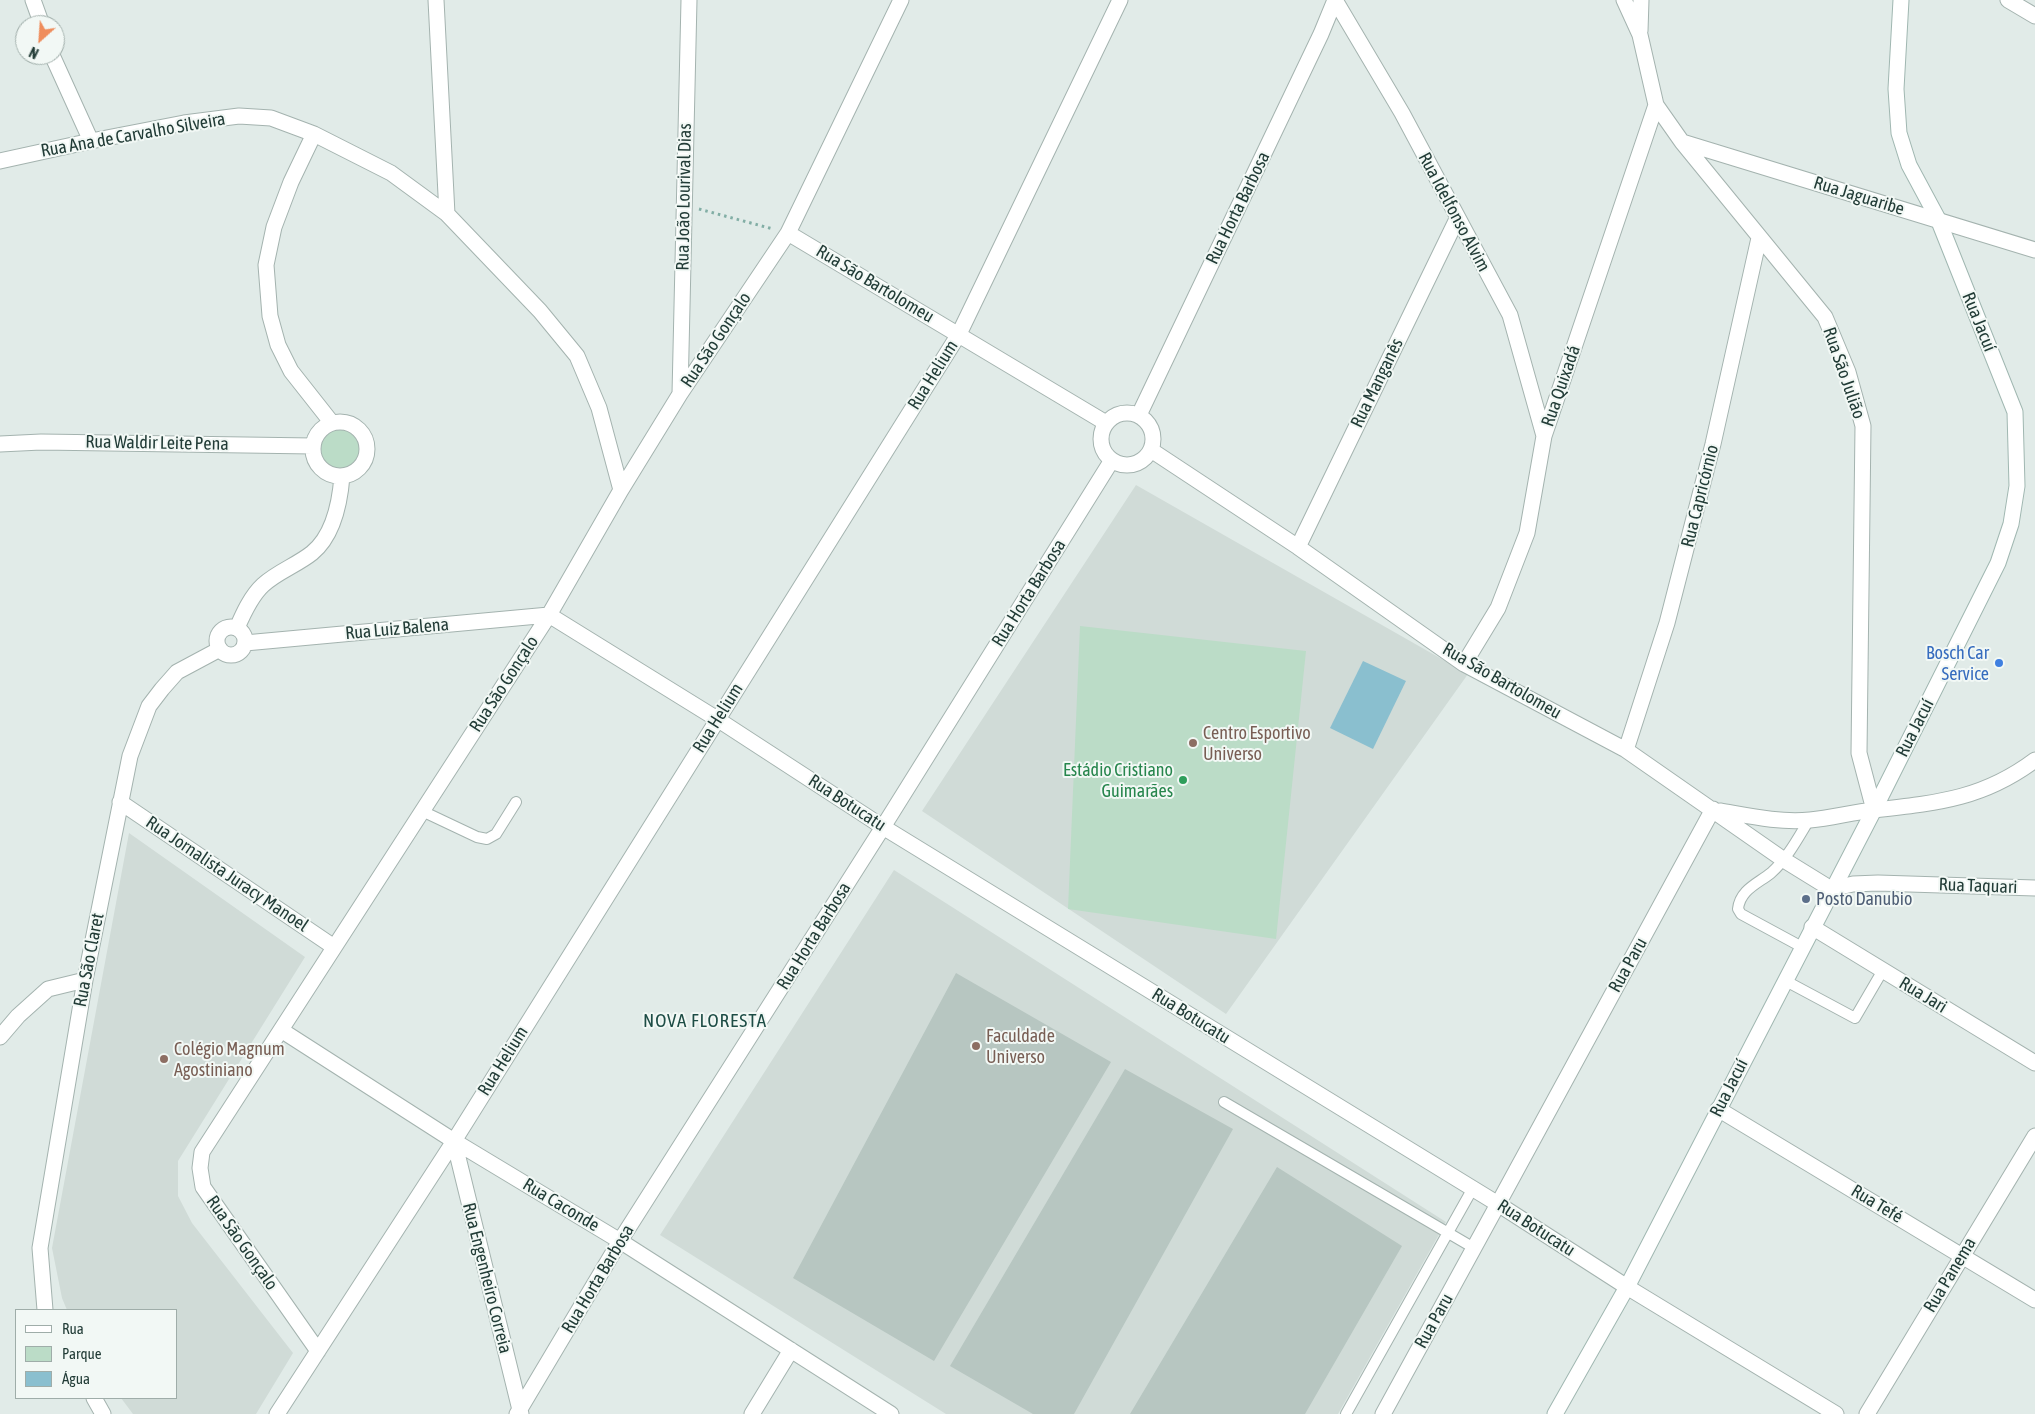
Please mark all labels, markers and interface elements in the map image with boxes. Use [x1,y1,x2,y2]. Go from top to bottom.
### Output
north arrow [15,15,65,65]
text: N [27,44,41,62]
street label: Rua Ana de Carvalho Silveira [39,108,227,162]
street label: Rua João Lourival Dias [672,123,696,271]
street label: Rua Horta Barbosa [1201,148,1275,268]
street label: Rua Idelfonso Alvim [1413,149,1495,275]
street label: Rua Jaguaribe [1811,172,1907,220]
street label: Rua São Bartolomeu [812,240,938,328]
street label: Rua São Gonçalo [676,288,756,392]
street label: Rua Jacuí [1957,289,2001,355]
street label: Rua São Julião [1818,324,1870,422]
street label: Rua Manganês [1346,335,1408,431]
street label: Rua Helium [903,336,963,414]
street label: Rua Quixadá [1537,343,1585,429]
street label: Rua Waldir Leite Pena [85,431,229,455]
street label: Rua Capricórnio [1677,443,1723,549]
street label: Rua Horta Barbosa [987,535,1071,651]
street label: Rua Luiz Balena [344,614,450,644]
street label: Rua São Gonçalo [465,632,543,736]
street label: Rua São Bartolomeu [1439,638,1565,724]
place label: Bosch Car Service [1926,642,1989,684]
marker: Bosch Car Service [1993,657,2005,669]
street label: Rua Helium [688,679,748,757]
street label: Rua Jacuí [1891,695,1939,761]
place label: Centro Esportivo Universo [1203,722,1311,764]
marker: Centro Esportivo Universo [1187,737,1199,749]
place label: Estádio Cristiano Guimarães [1063,759,1173,802]
street label: Rua Botucatu [804,770,890,836]
marker: Estádio Cristiano Guimarães [1177,774,1189,786]
street label: Rua Jornalista Juracy Manoel [142,812,312,936]
street label: Rua Taquari [1938,874,2018,898]
street label: Rua Horta Barbosa [772,878,856,994]
place label: Posto Danubio [1816,888,1912,910]
marker: Posto Danubio [1800,893,1812,905]
street label: Rua São Claret [69,911,109,1009]
street label: Rua Paru [1604,934,1652,996]
street label: Rua Jari [1895,972,1951,1018]
street label: Rua Botucatu [1148,983,1234,1049]
district label: NOVA FLORESTA [641,1010,769,1032]
street label: Rua Helium [473,1022,533,1100]
place label: Faculdade Universo [986,1025,1055,1068]
place label: Colégio Magnum Agostiniano [174,1038,285,1080]
marker: Faculdade Universo [970,1040,982,1052]
marker: Colégio Magnum Agostiniano [158,1053,170,1065]
street label: Rua Jacuí [1705,1055,1753,1121]
street label: Rua Caconde [519,1174,603,1236]
street label: Rua Tefé [1847,1180,1907,1228]
street label: Rua São Gonçalo [202,1192,282,1294]
street label: Rua Botucatu [1493,1195,1579,1261]
street label: Rua Engenheiro Correia [458,1201,516,1355]
street label: Rua Horta Barbosa [557,1221,639,1337]
street label: Rua Panema [1919,1234,1981,1316]
street label: Rua Paru [1410,1290,1458,1352]
legend [15,1309,178,1399]
text: Rua [62,1320,84,1337]
text: Parque [62,1345,102,1362]
text: Água [62,1370,90,1387]

